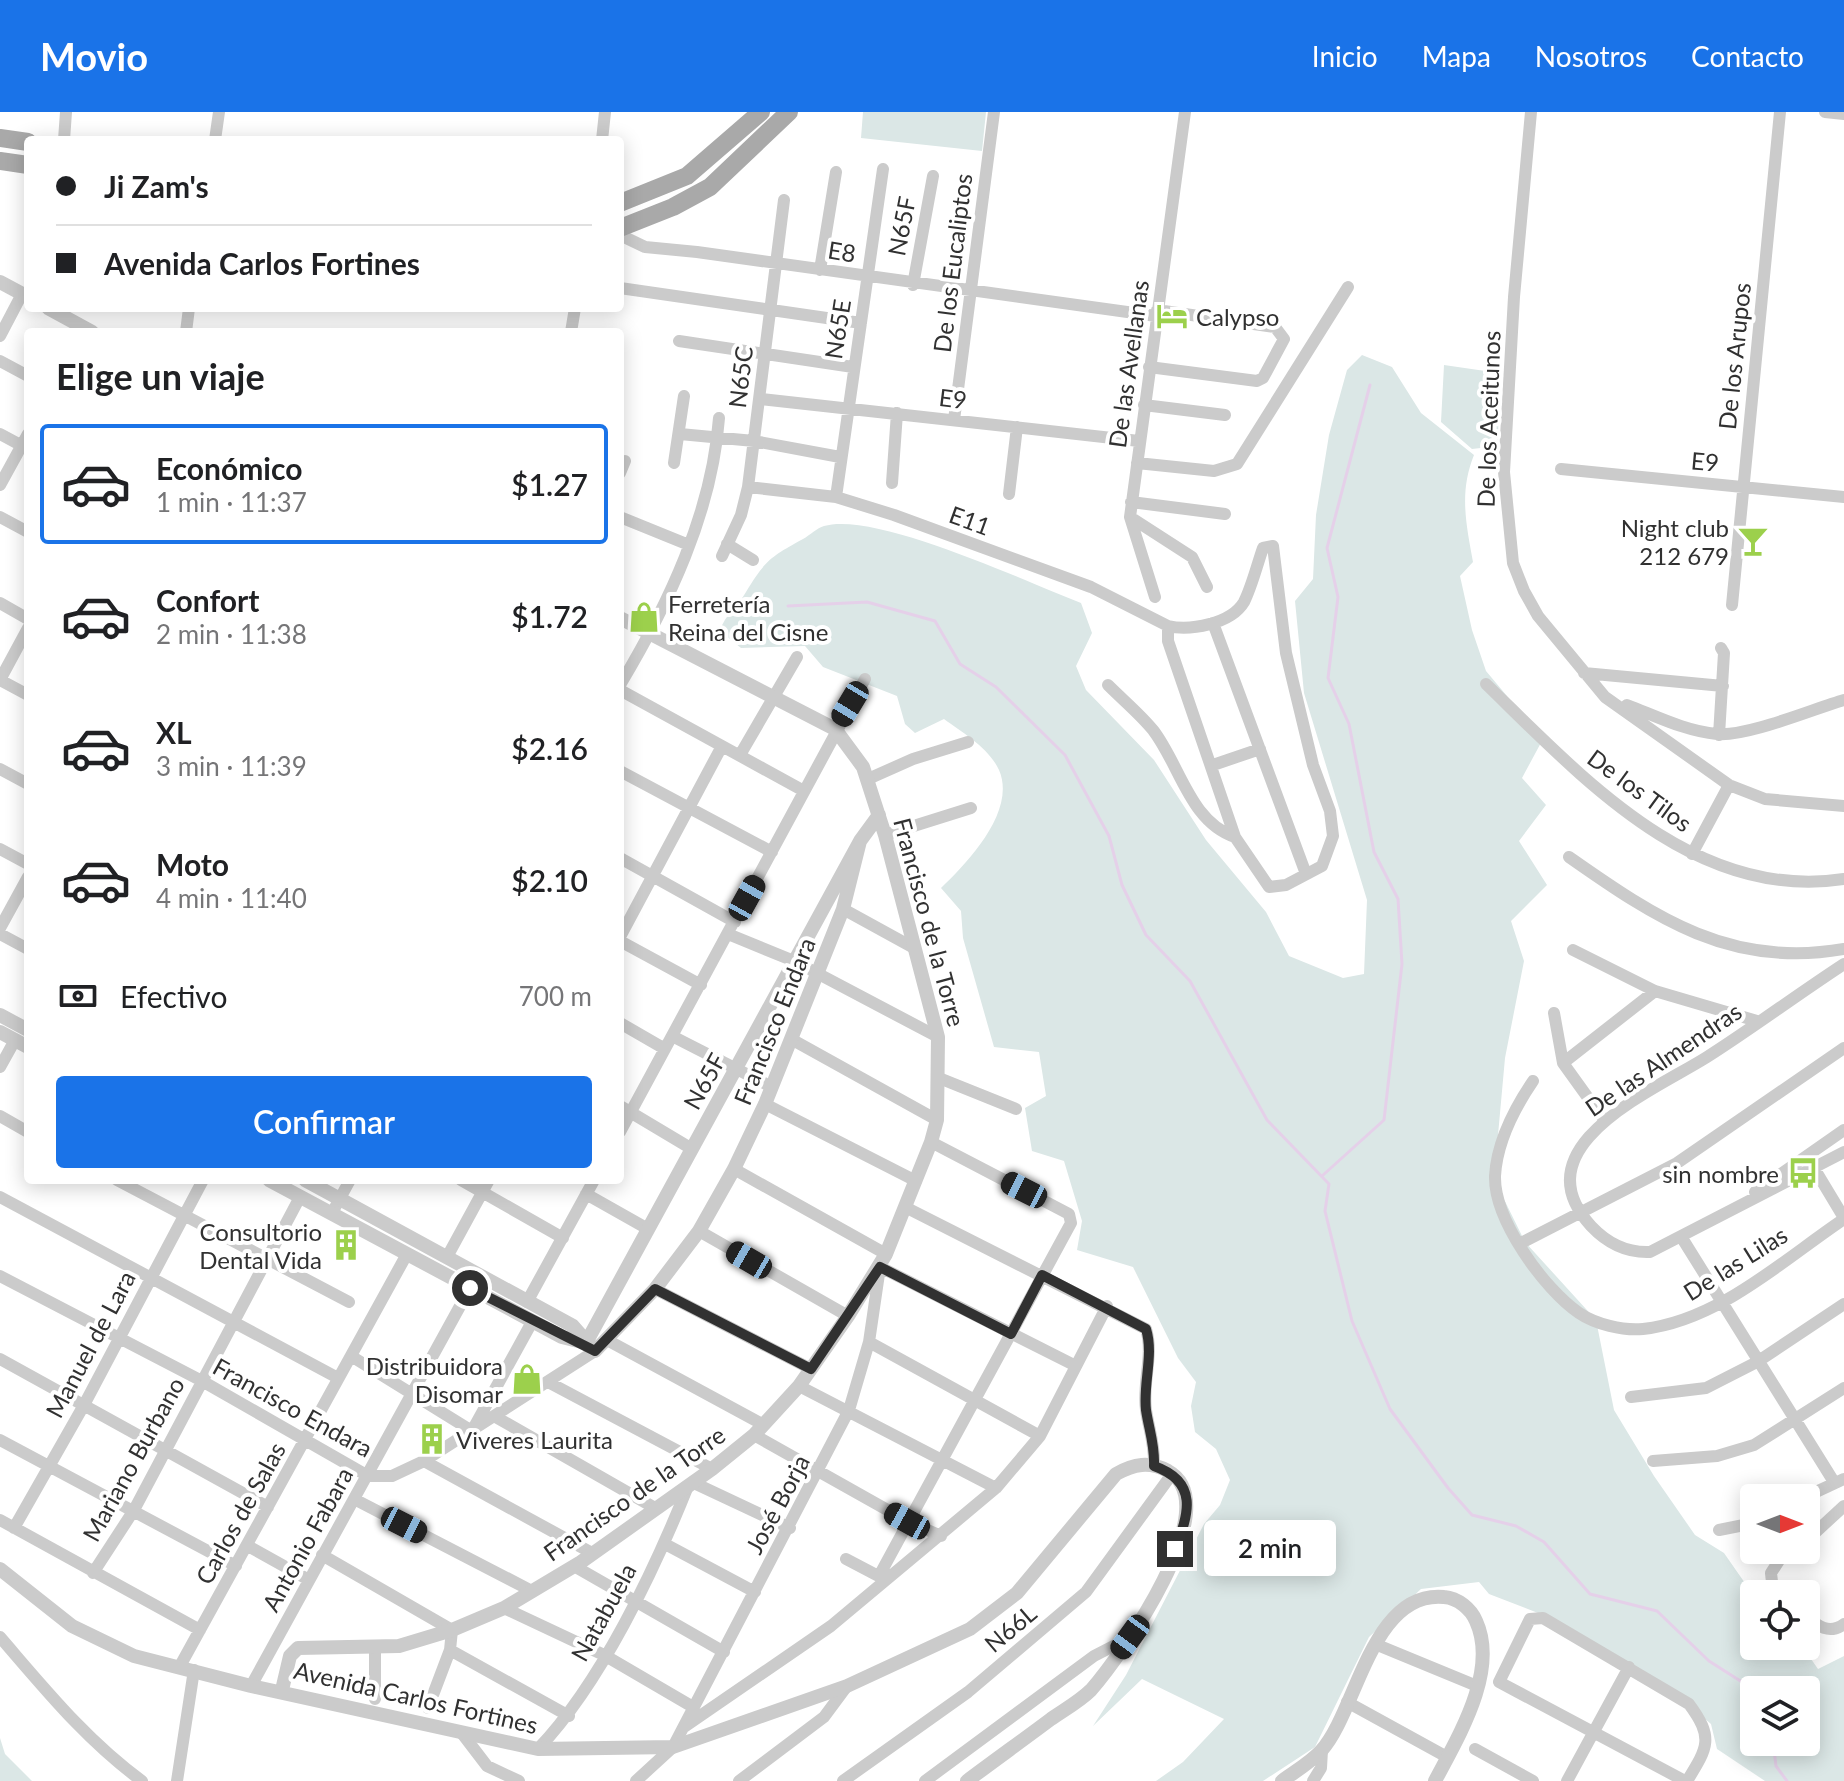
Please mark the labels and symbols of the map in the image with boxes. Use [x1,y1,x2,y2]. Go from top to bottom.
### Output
street label: De los Eucaliptos [927,172,977,354]
street label: N65F [881,194,921,258]
street label: E8 [826,235,858,267]
street label: De las Avellanas [1102,278,1154,450]
street label: De los Arupos [1712,281,1756,431]
street label: N65E [818,297,856,361]
hotel icon: Calypso [1155,299,1189,333]
place label: Calypso [1196,302,1279,331]
street label: De los Aceitunos [1470,330,1506,508]
street label: N65C [722,344,758,410]
street label: E9 [937,382,969,414]
street label: E9 [1690,445,1720,477]
street label: E11 [945,499,995,541]
place label: Night club 212 679 [1621,513,1729,570]
bar icon: Night club 212 679 [1736,524,1770,558]
place label: Ferretería Reina del Cisne [668,589,828,646]
shop icon: Ferretería Reina del Cisne [627,600,661,634]
car [827,677,873,731]
street label: De los Tilos [1582,743,1698,837]
street label: Francisco de la Torre [888,815,972,1029]
car [725,871,769,925]
street label: Francisco Endara [727,933,821,1109]
street label: De las Almendras [1579,996,1747,1122]
street label: N65F [677,1048,731,1114]
bus stop icon: sin nombre [1786,1156,1820,1190]
place label: sin nombre [1662,1159,1779,1188]
car [997,1168,1051,1212]
place label: Consultorio Dental Vida [199,1217,322,1274]
street label: De las Lilas [1678,1220,1792,1306]
building icon: Consultorio Dental Vida [329,1228,363,1262]
car [722,1238,776,1282]
street label: Manuel de Lara [39,1266,141,1422]
route start [452,1270,488,1306]
street label: Francisco Endara [208,1351,378,1463]
place label: Distribuidora Disomar [366,1351,503,1408]
shop icon: Distribuidora Disomar [510,1362,544,1396]
street label: Mariano Burbano [76,1372,190,1546]
street label: Francisco de la Torre [538,1420,730,1566]
building icon: Viveres Laurita [415,1422,449,1456]
place label: Viveres Laurita [456,1425,613,1454]
street label: Carlos de Salas [189,1437,291,1589]
street label: José Borja [739,1450,815,1558]
street label: Antonio Fabara [256,1462,358,1616]
north arrow [1740,1484,1820,1564]
car [880,1499,934,1543]
car [377,1503,431,1547]
callout: 2 min [1203,1521,1335,1577]
route end [1157,1531,1193,1567]
street label: Natabuela [564,1558,642,1666]
street label: N66L [978,1598,1042,1658]
car [1106,1611,1154,1663]
street label: Avenida Carlos Fortines [291,1655,541,1739]

